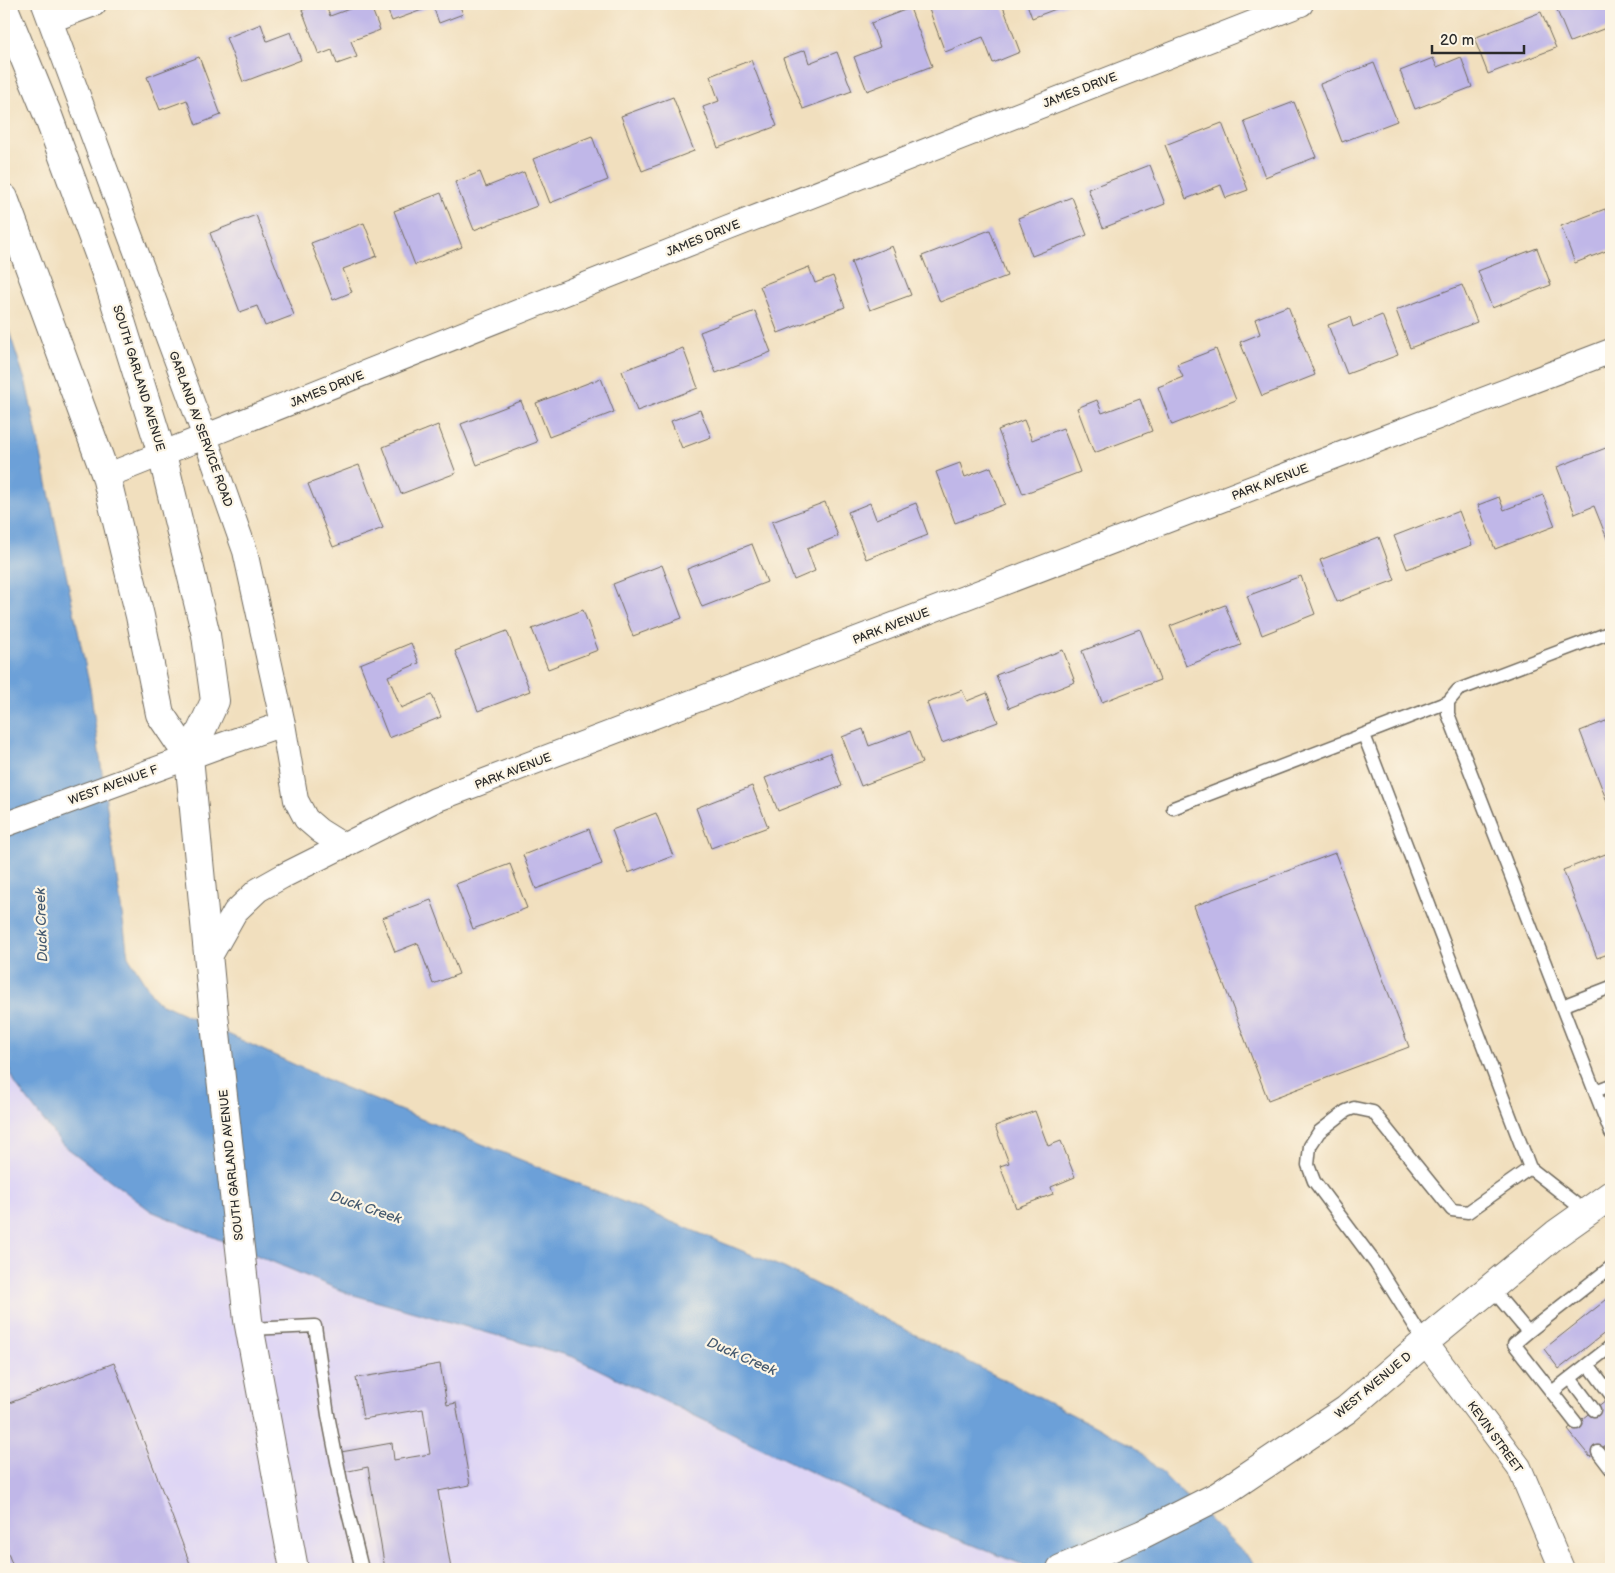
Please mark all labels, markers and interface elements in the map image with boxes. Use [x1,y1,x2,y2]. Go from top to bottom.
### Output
scale bar [1432,22,1525,54]
text: 20 m [1440,31,1474,50]
street label: JAMES DRIVE [1041,69,1119,111]
street label: JAMES DRIVE [664,217,742,260]
street label: SOUTH GARLAND AVENUE [109,303,168,453]
street label: GARLAND AV SERVICE ROAD [165,349,236,509]
street label: JAMES DRIVE [288,368,366,411]
street label: PARK AVENUE [1230,461,1311,504]
street label: PARK AVENUE [851,605,932,648]
street label: PARK AVENUE [473,750,554,793]
street label: WEST AVENUE F [66,762,161,809]
water label: Duck Creek [32,887,51,962]
street label: SOUTH GARLAND AVENUE [216,1089,247,1241]
water label: Duck Creek [328,1187,405,1228]
water label: Duck Creek [704,1334,780,1380]
street label: WEST AVENUE D [1332,1349,1415,1422]
street label: KEVIN STREET [1464,1399,1526,1477]

